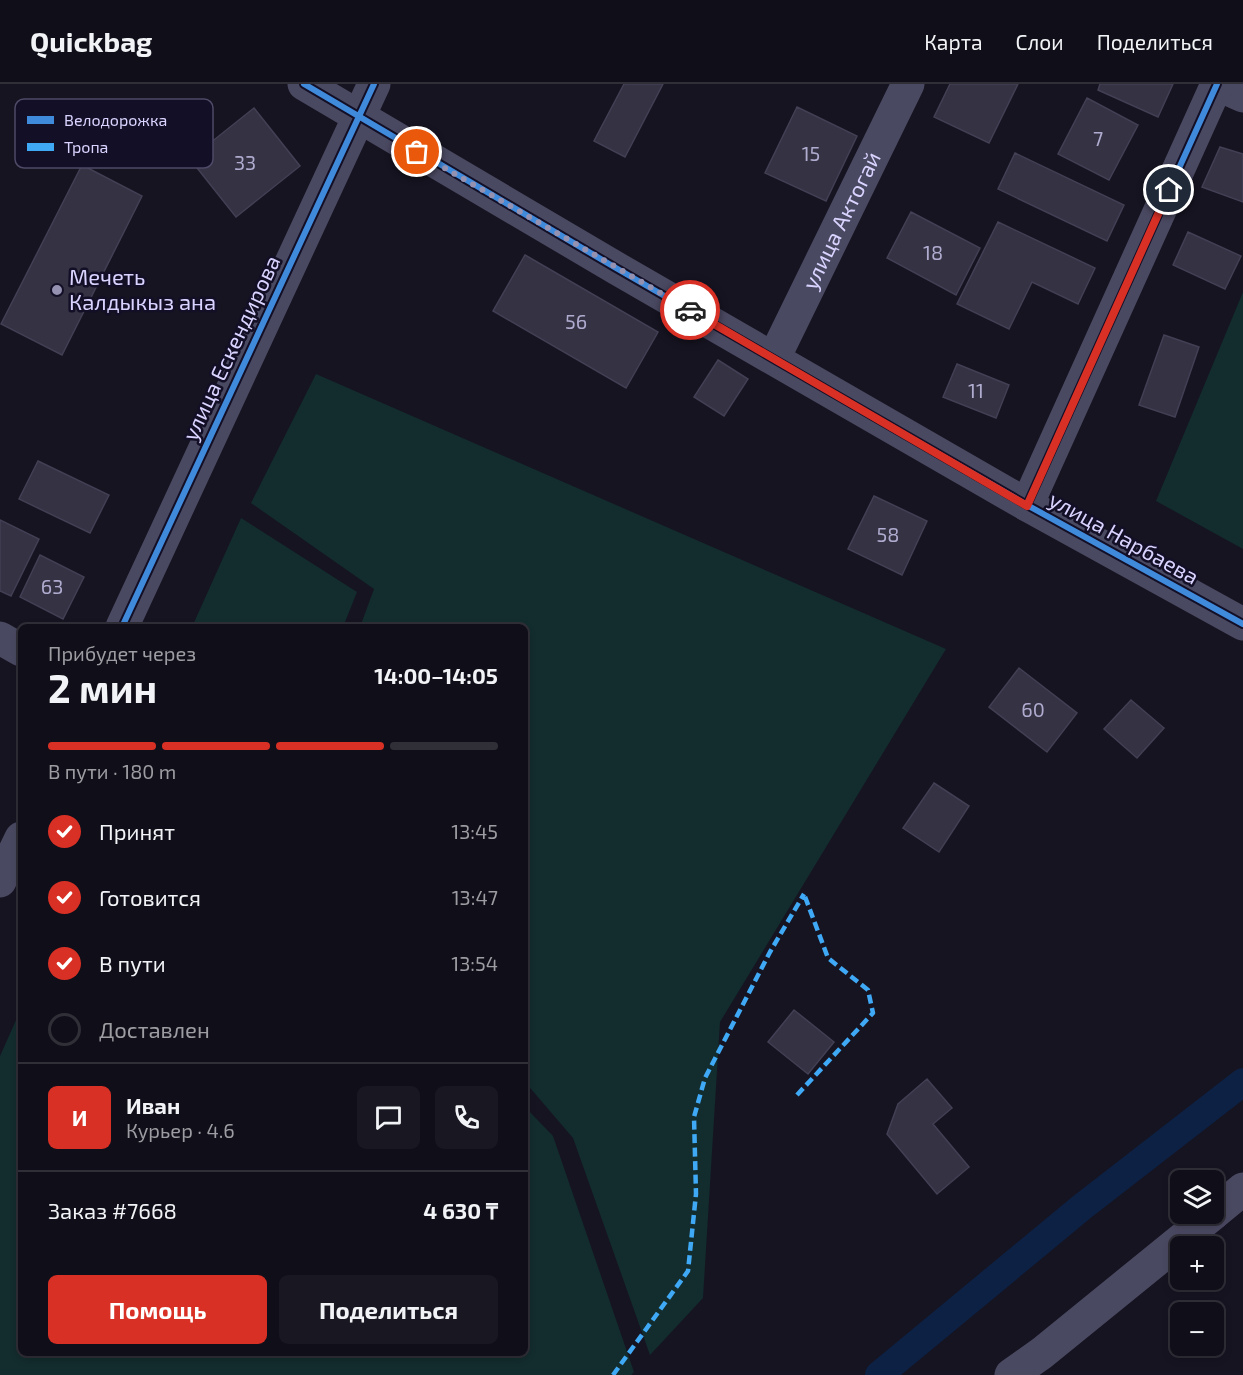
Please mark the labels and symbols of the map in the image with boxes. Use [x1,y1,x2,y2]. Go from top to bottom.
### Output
legend [15,99,213,168]
text: Велодорожка [64,110,167,129]
pin [391,126,442,177]
house number: 7 [1093,126,1103,150]
text: Тропа [64,137,108,156]
house number: 15 [802,141,820,165]
street label: улица Актогай [796,147,885,294]
house number: 33 [234,150,256,174]
pin [1143,164,1194,215]
house number: 18 [923,240,943,264]
street label: улица Ескендирова [176,251,285,445]
place label: Мечеть Калдыкыз ана [69,263,216,314]
courier [660,280,720,340]
marker: Мечеть Калдыкыз ана [50,283,64,297]
house number: 56 [565,309,587,333]
house number: 11 [968,378,984,402]
street label: улица Нарбаева [1045,485,1204,590]
house number: 58 [877,522,899,546]
house number: 63 [41,574,63,598]
house number: 60 [1021,697,1045,721]

